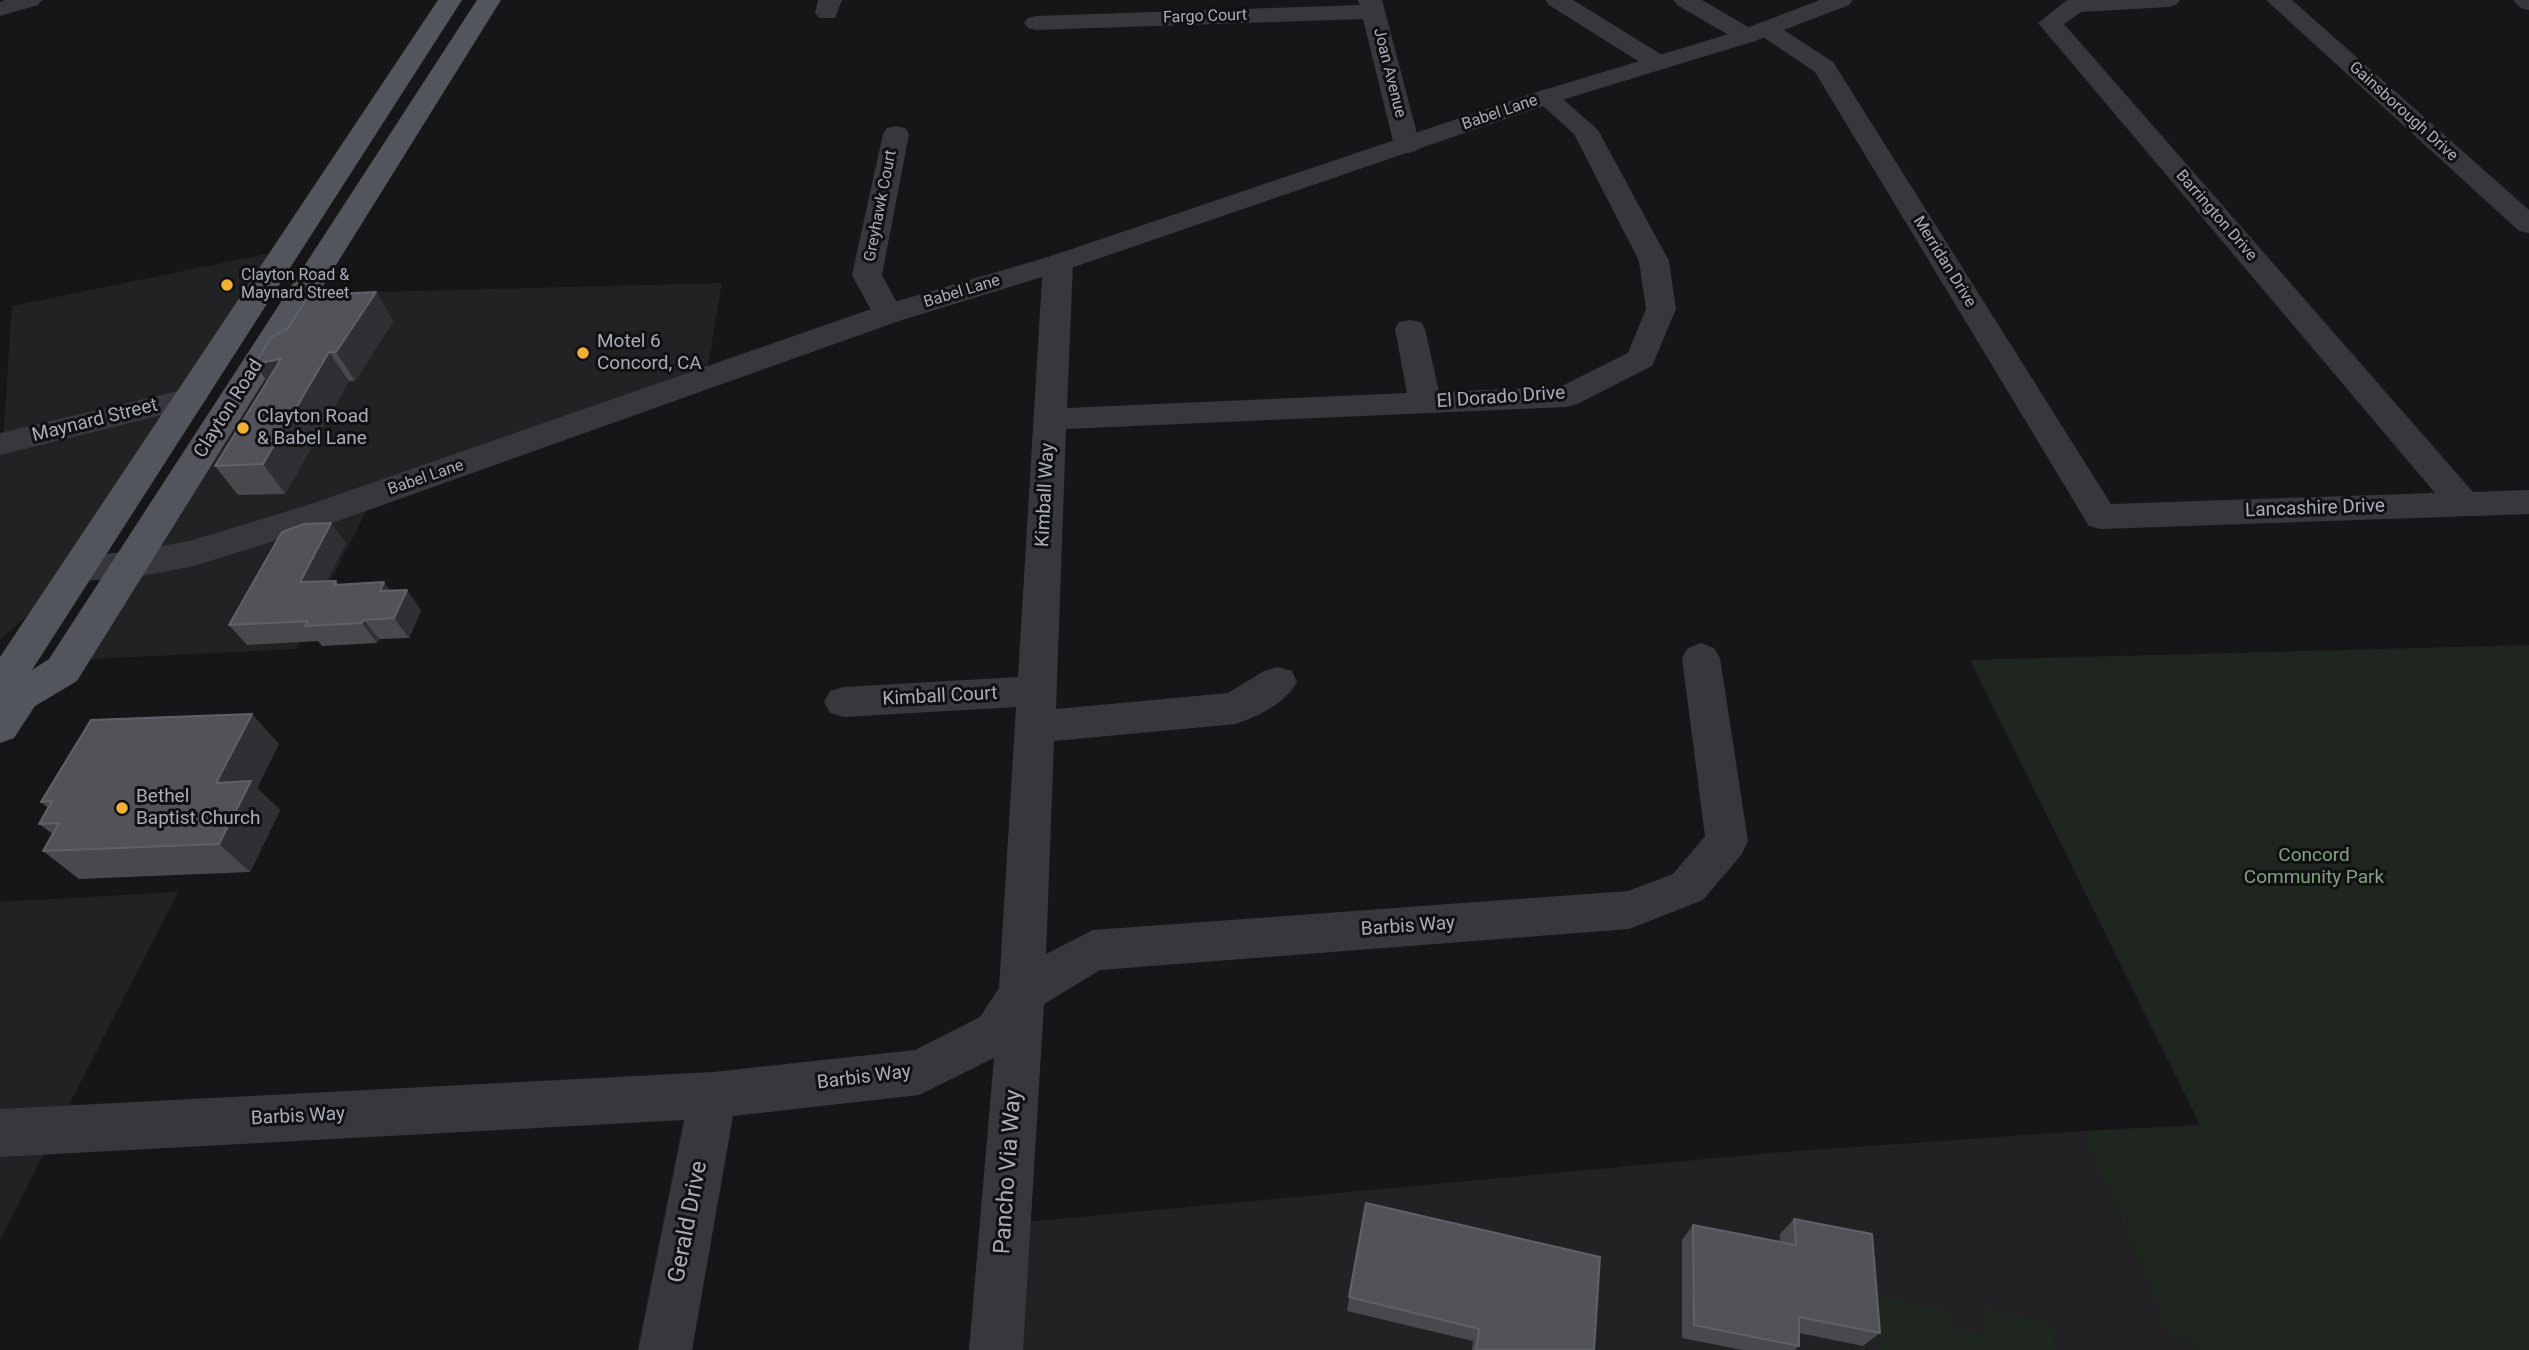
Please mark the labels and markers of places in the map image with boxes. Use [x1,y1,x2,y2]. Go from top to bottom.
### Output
place label: Clayton Road & Maynard Street [241,266,349,304]
marker: Clayton Road & Maynard Street [219,277,235,293]
place label: Motel 6 Concord, CA [597,331,702,375]
marker: Motel 6 Concord, CA [575,345,591,361]
place label: Clayton Road & Babel Lane [257,406,369,450]
marker: Clayton Road & Babel Lane [235,420,251,436]
place label: Bethel Baptist Church [136,786,260,830]
marker: Bethel Baptist Church [114,800,130,816]

